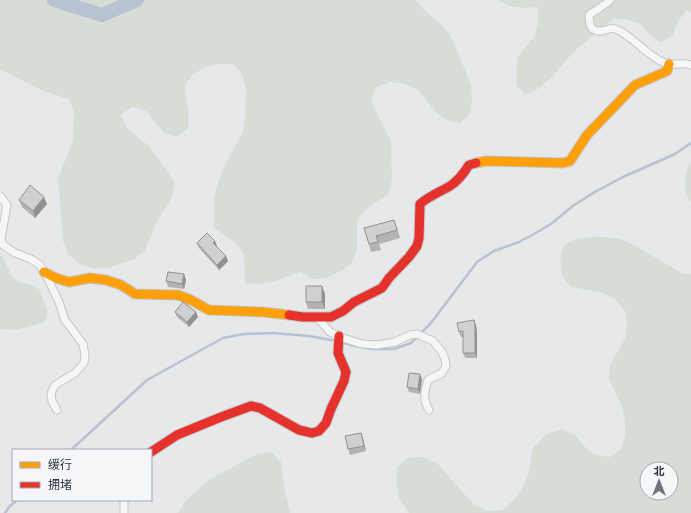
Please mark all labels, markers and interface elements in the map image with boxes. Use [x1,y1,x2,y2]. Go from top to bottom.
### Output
legend [12,449,152,501]
text: 缓行 [48,458,72,471]
north arrow [639,461,679,501]
text: 北 [654,465,665,477]
text: 拥堵 [48,478,72,491]

